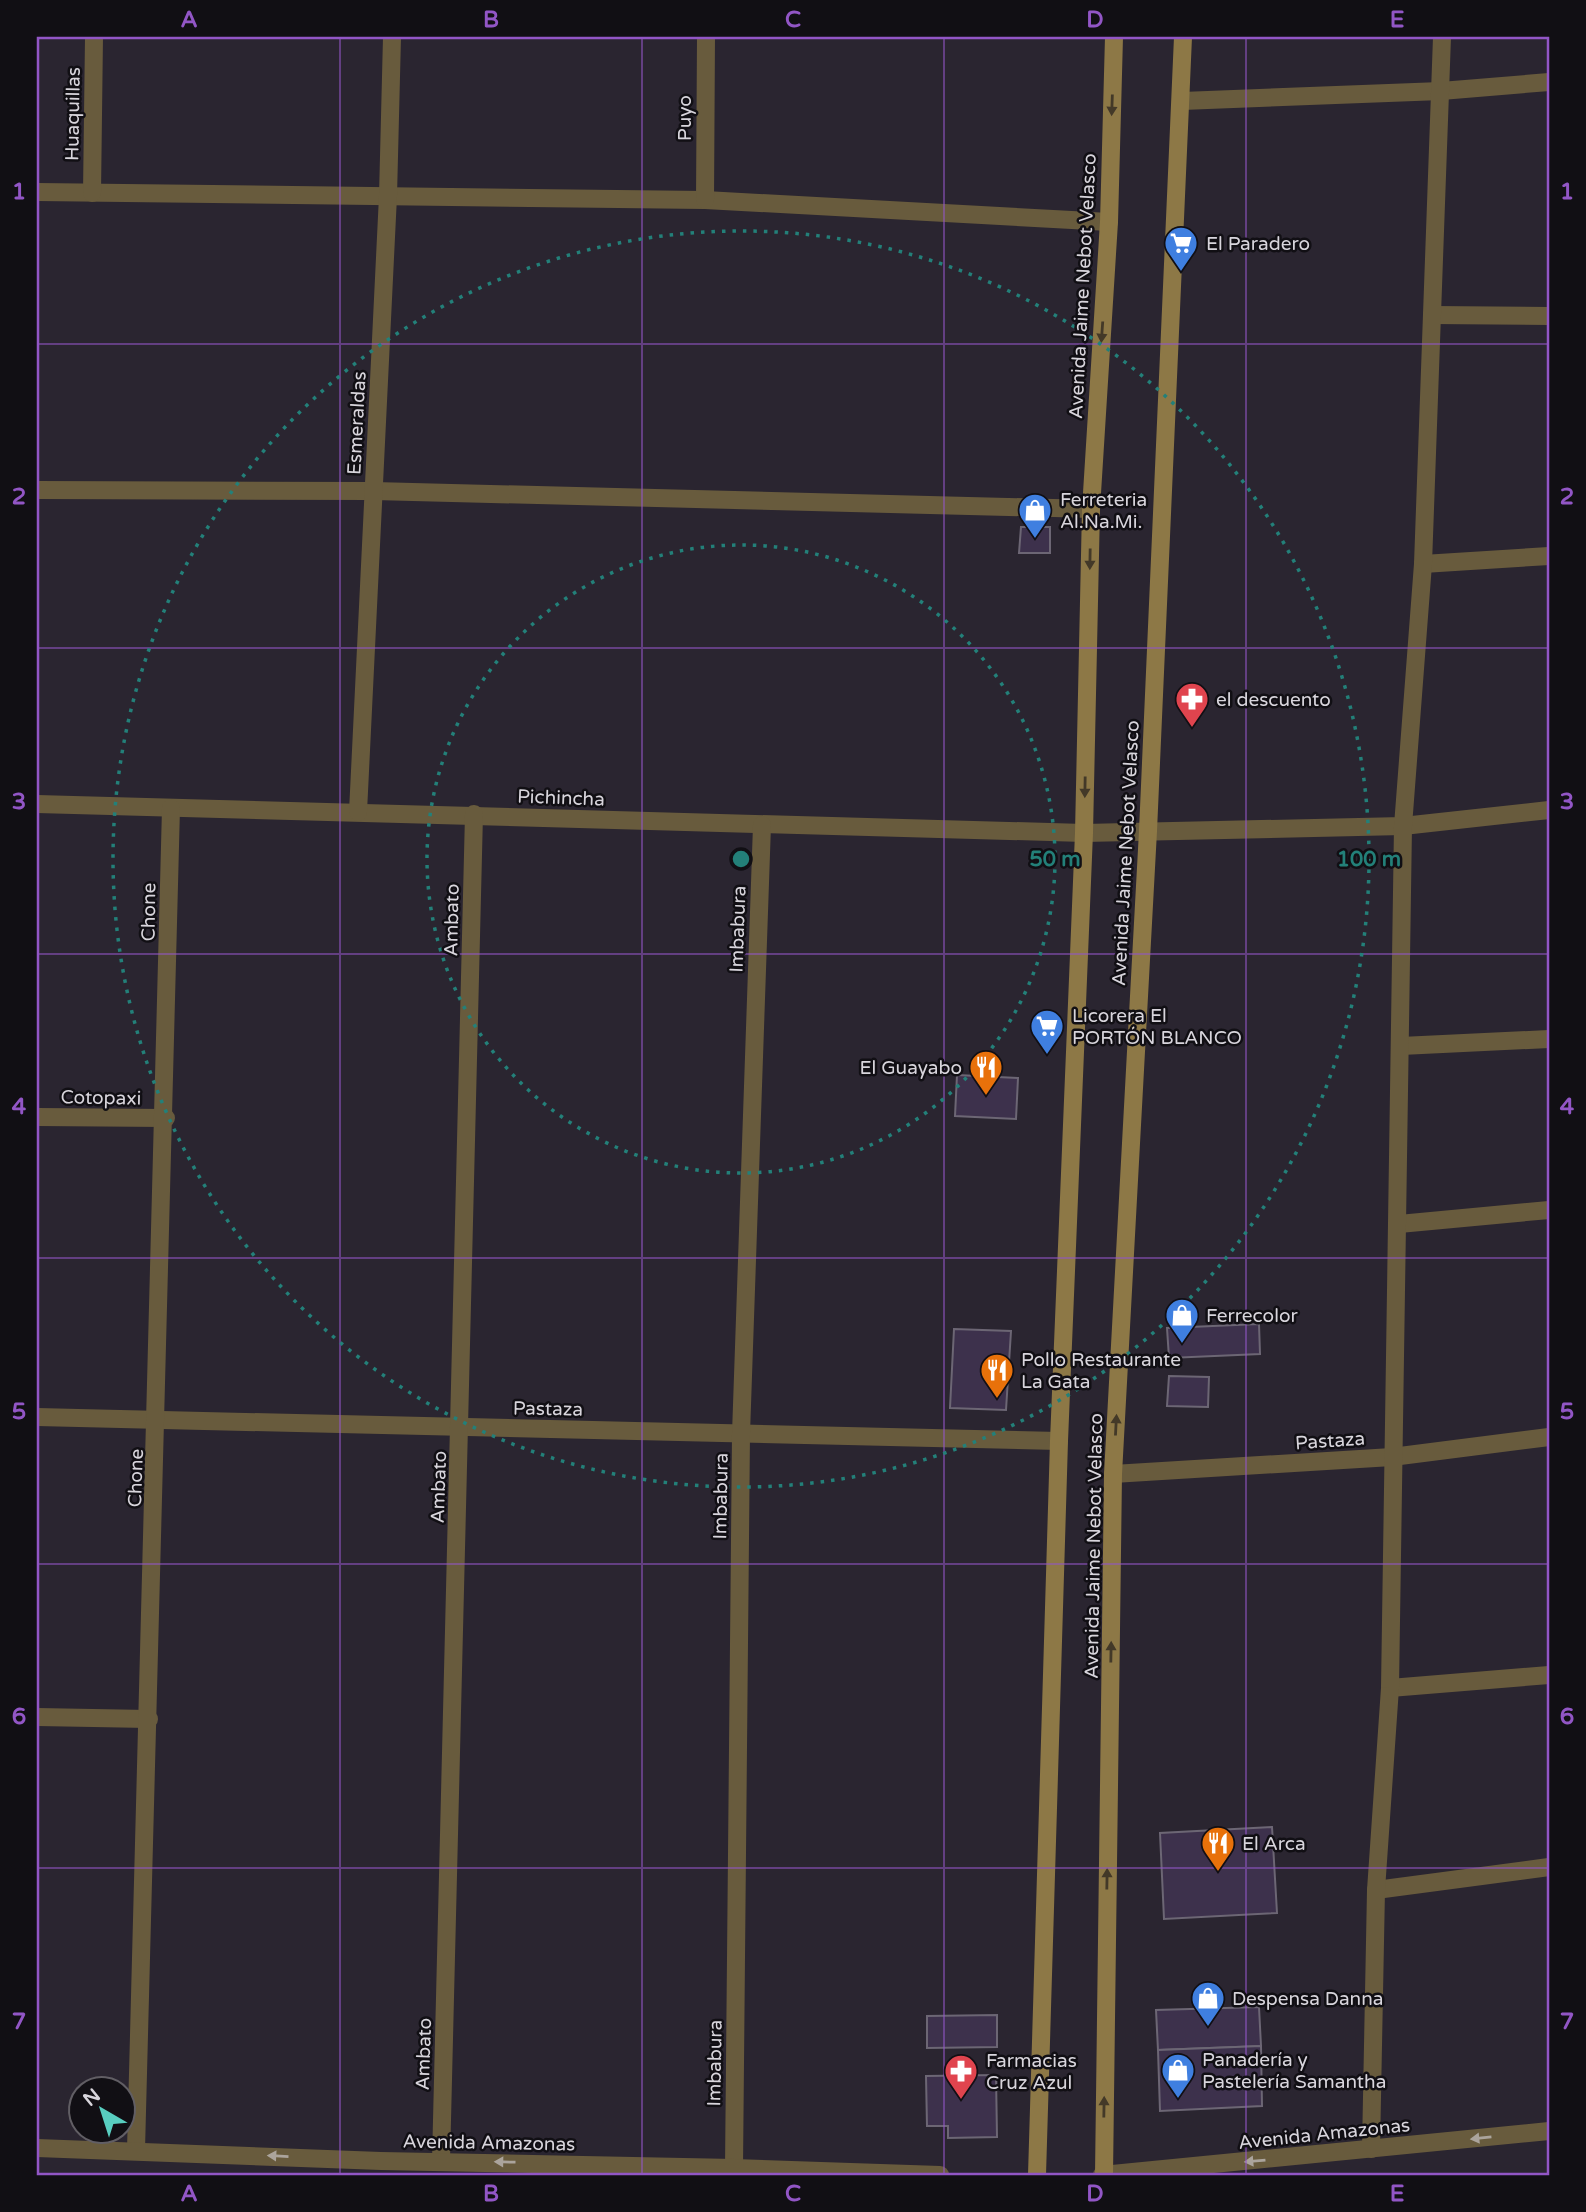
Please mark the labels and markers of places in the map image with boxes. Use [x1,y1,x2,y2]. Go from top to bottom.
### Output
supermarket icon: El Paradero [1162,224,1200,273]
place label: El Paradero [1206,233,1310,255]
place label: Ferreteria Al.Na.Mi. [1060,489,1147,533]
shop icon: Ferreteria Al.Na.Mi. [1016,491,1054,540]
pharmacy icon: el descuento [1173,680,1211,729]
place label: el descuento [1216,689,1331,711]
centre of rings [729,847,753,871]
place label: Licorera El PORTÓN BLANCO [1072,1005,1242,1049]
supermarket icon: Licorera El PORTÓN BLANCO [1028,1007,1066,1056]
restaurant icon: El Guayabo [967,1048,1005,1097]
place label: El Guayabo [859,1057,962,1079]
shop icon: Ferrecolor [1163,1296,1201,1345]
place label: Ferrecolor [1206,1305,1298,1327]
place label: Pollo Restaurante La Gata [1021,1349,1181,1393]
restaurant icon: Pollo Restaurante La Gata [978,1351,1016,1400]
restaurant icon: El Arca [1199,1824,1237,1873]
place label: El Arca [1242,1833,1306,1855]
shop icon: Despensa Danna [1189,1979,1227,2028]
place label: Despensa Danna [1232,1988,1383,2010]
place label: Panadería y Pastelería Samantha [1202,2049,1386,2093]
place label: Farmacias Cruz Azul [986,2050,1077,2094]
shop icon: Panadería y Pastelería Samantha [1159,2051,1197,2100]
pharmacy icon: Farmacias Cruz Azul [942,2052,980,2101]

